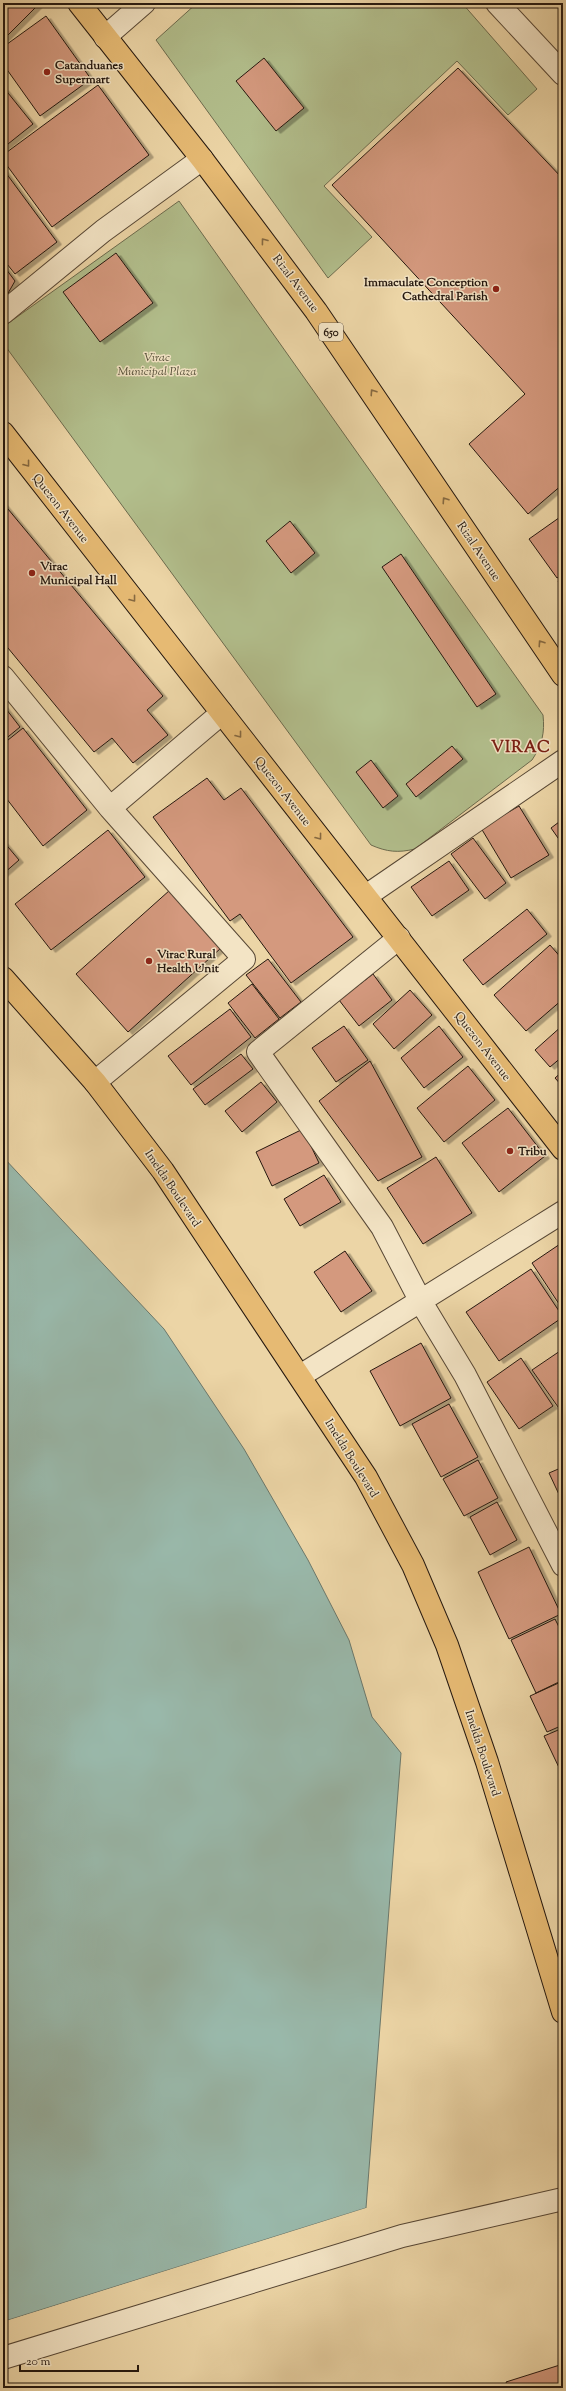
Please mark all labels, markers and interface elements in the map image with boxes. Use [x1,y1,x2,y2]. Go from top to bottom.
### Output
place label: Catanduanes Supermart [55,57,123,89]
marker: Catanduanes Supermart [42,67,52,77]
one-way arrow [262,239,269,246]
street label: Rizal Avenue [268,251,323,317]
place label: Immaculate Conception Cathedral Parish [363,274,489,306]
marker: Immaculate Conception Cathedral Parish [491,284,501,294]
road number: 650 [319,323,343,341]
park label: Virac Municipal Plaza [117,349,197,381]
one-way arrow [370,389,378,396]
one-way arrow [22,459,29,466]
street label: Quezon Avenue [27,470,93,547]
one-way arrow [443,498,450,505]
street label: Rizal Avenue [452,518,505,585]
place label: Virac Municipal Hall [39,558,117,590]
marker: Virac Municipal Hall [27,568,37,578]
one-way arrow [128,595,135,602]
one-way arrow [538,640,546,647]
one-way arrow [234,730,241,737]
district label: VIRAC [491,737,551,760]
street label: Quezon Avenue [249,753,315,830]
one-way arrow [315,832,322,839]
place label: Virac Rural Health Unit [156,946,220,978]
marker: Virac Rural Health Unit [144,956,154,966]
street label: Quezon Avenue [449,1008,515,1085]
place label: Tribu [517,1143,547,1161]
street label: Imelda Boulevard [140,1146,205,1231]
marker: Tribu [505,1146,515,1156]
street label: Imelda Boulevard [320,1416,383,1502]
street label: Imelda Boulevard [460,1708,505,1799]
scale bar [20,2347,138,2373]
text: 20 m [26,2353,51,2371]

